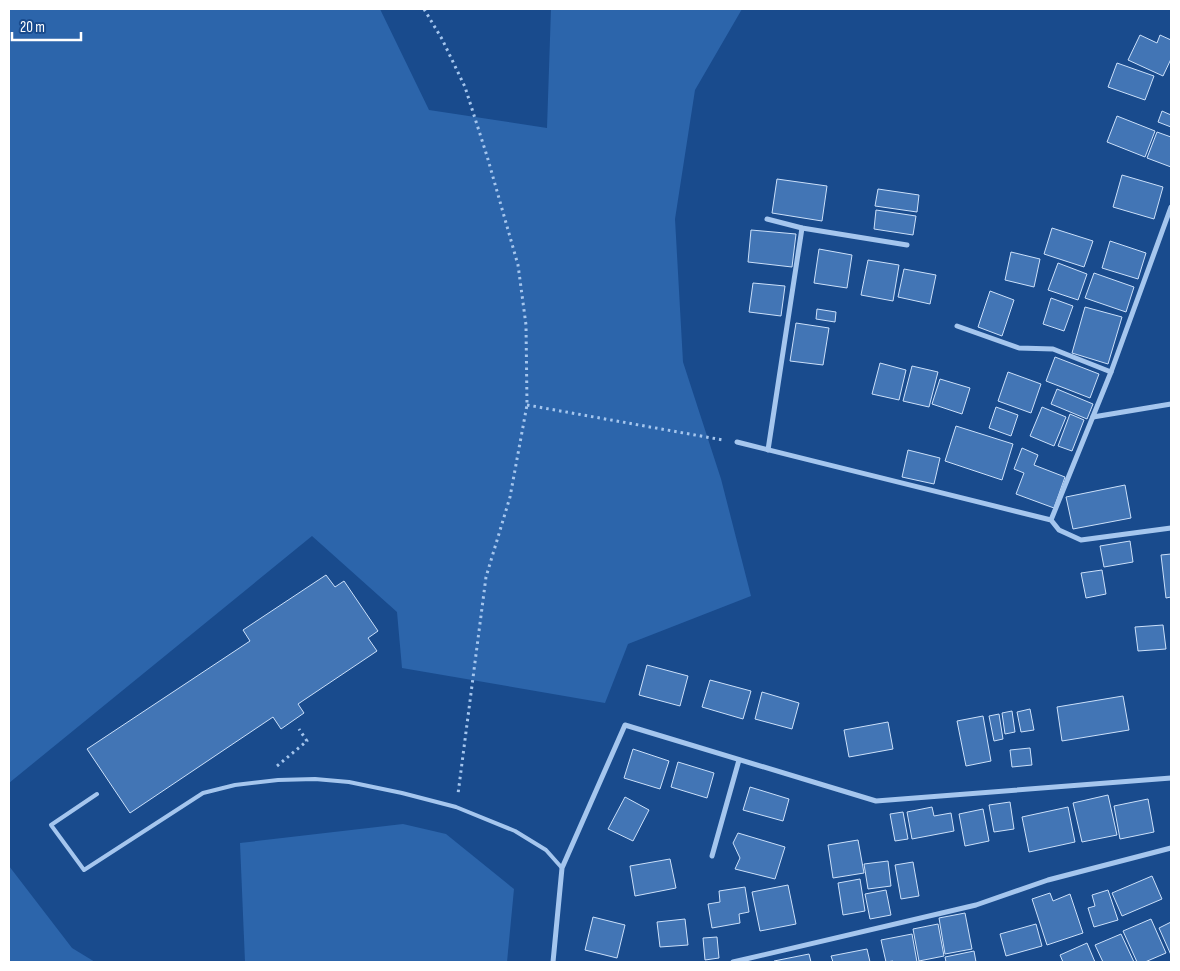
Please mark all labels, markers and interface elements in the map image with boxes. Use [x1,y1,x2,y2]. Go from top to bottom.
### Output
scale bar [12,10,81,42]
text: 20 m [20,18,45,37]

